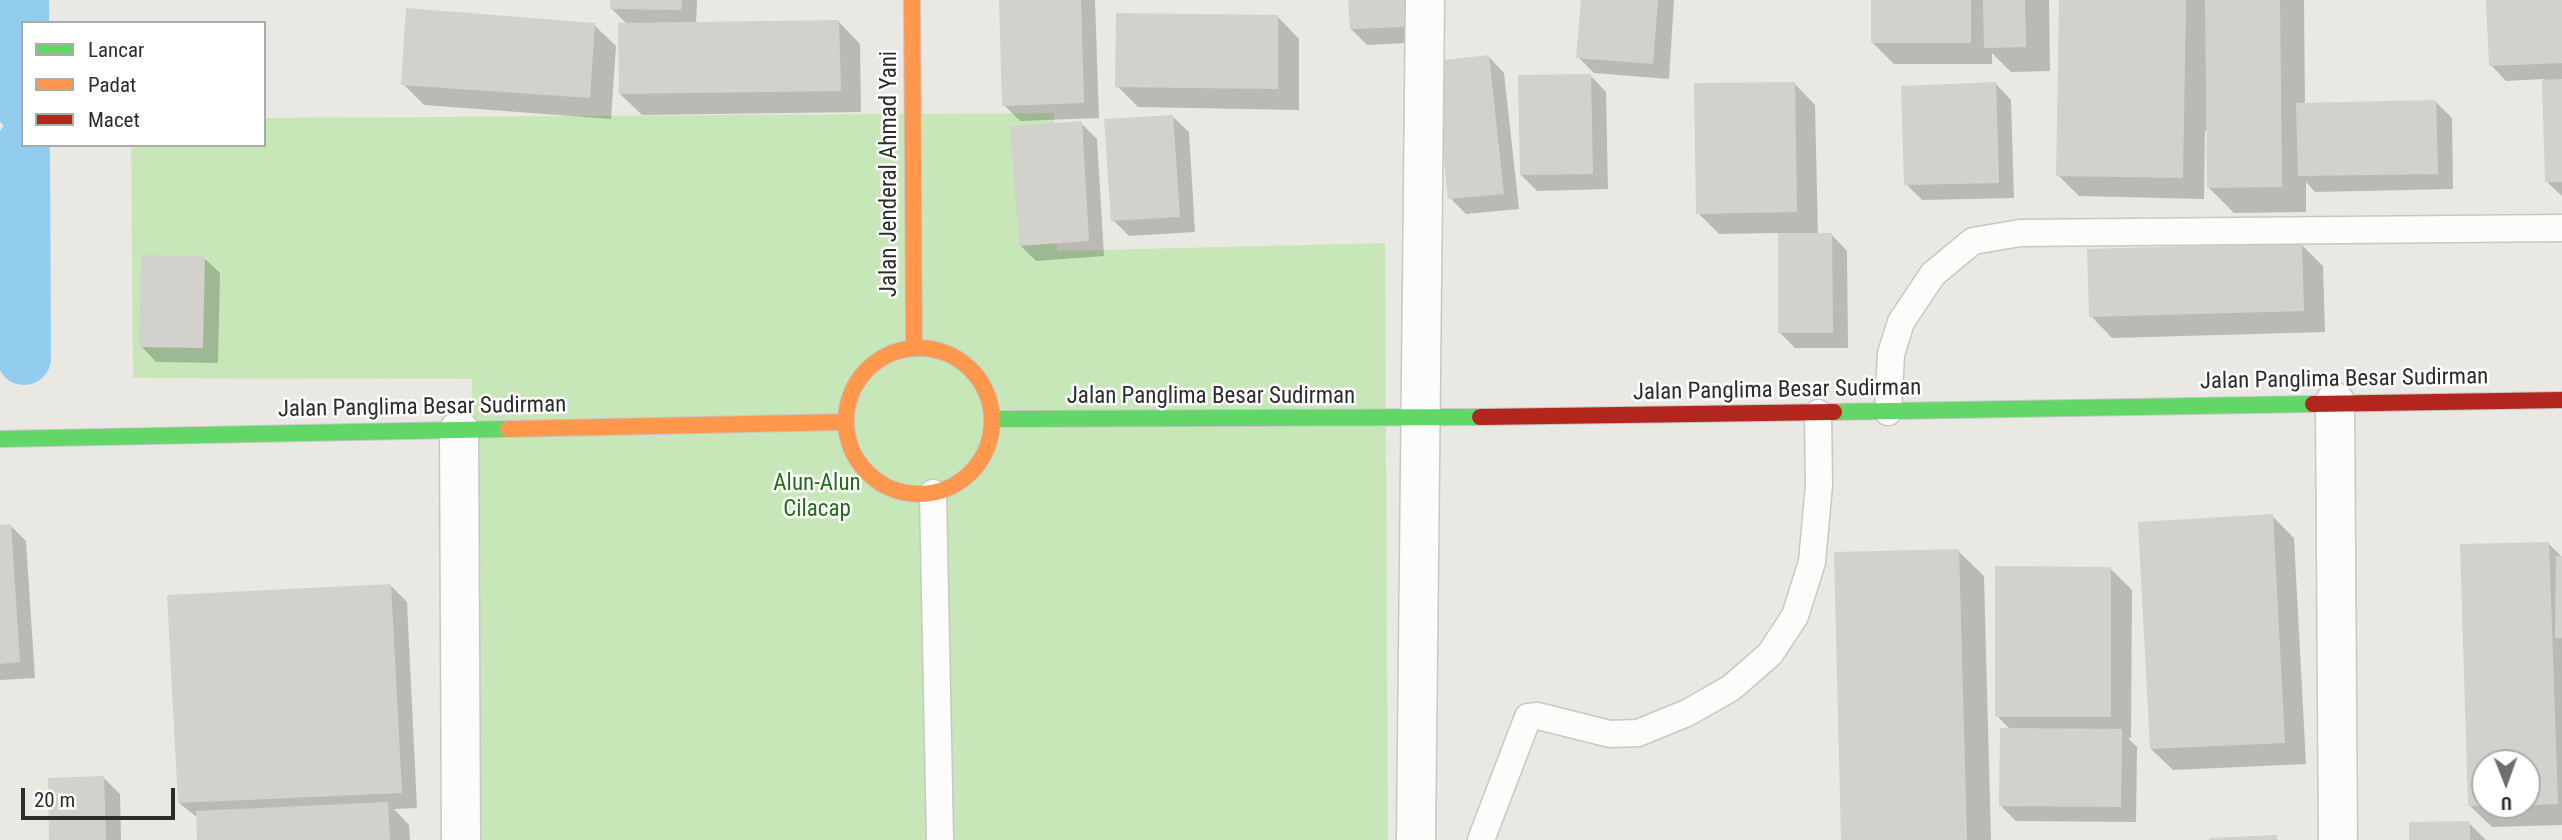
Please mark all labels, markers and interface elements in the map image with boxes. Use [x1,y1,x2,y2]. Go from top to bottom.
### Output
legend [21,21,266,147]
text: Lancar [88,38,144,62]
street label: Jalan Jenderal Ahmad Yani [876,51,904,297]
text: Padat [88,73,136,97]
text: Macet [88,108,140,132]
street label: Jalan Panglima Besar Sudirman [2200,364,2488,396]
street label: Jalan Panglima Besar Sudirman [1633,375,1921,407]
street label: Jalan Panglima Besar Sudirman [1067,383,1355,411]
street label: Jalan Panglima Besar Sudirman [278,392,566,424]
park label: Alun-Alun Cilacap [773,470,861,524]
north arrow [2471,749,2541,819]
scale bar [24,774,178,818]
text: 20 m [34,788,75,812]
text: U [2501,792,2512,815]

